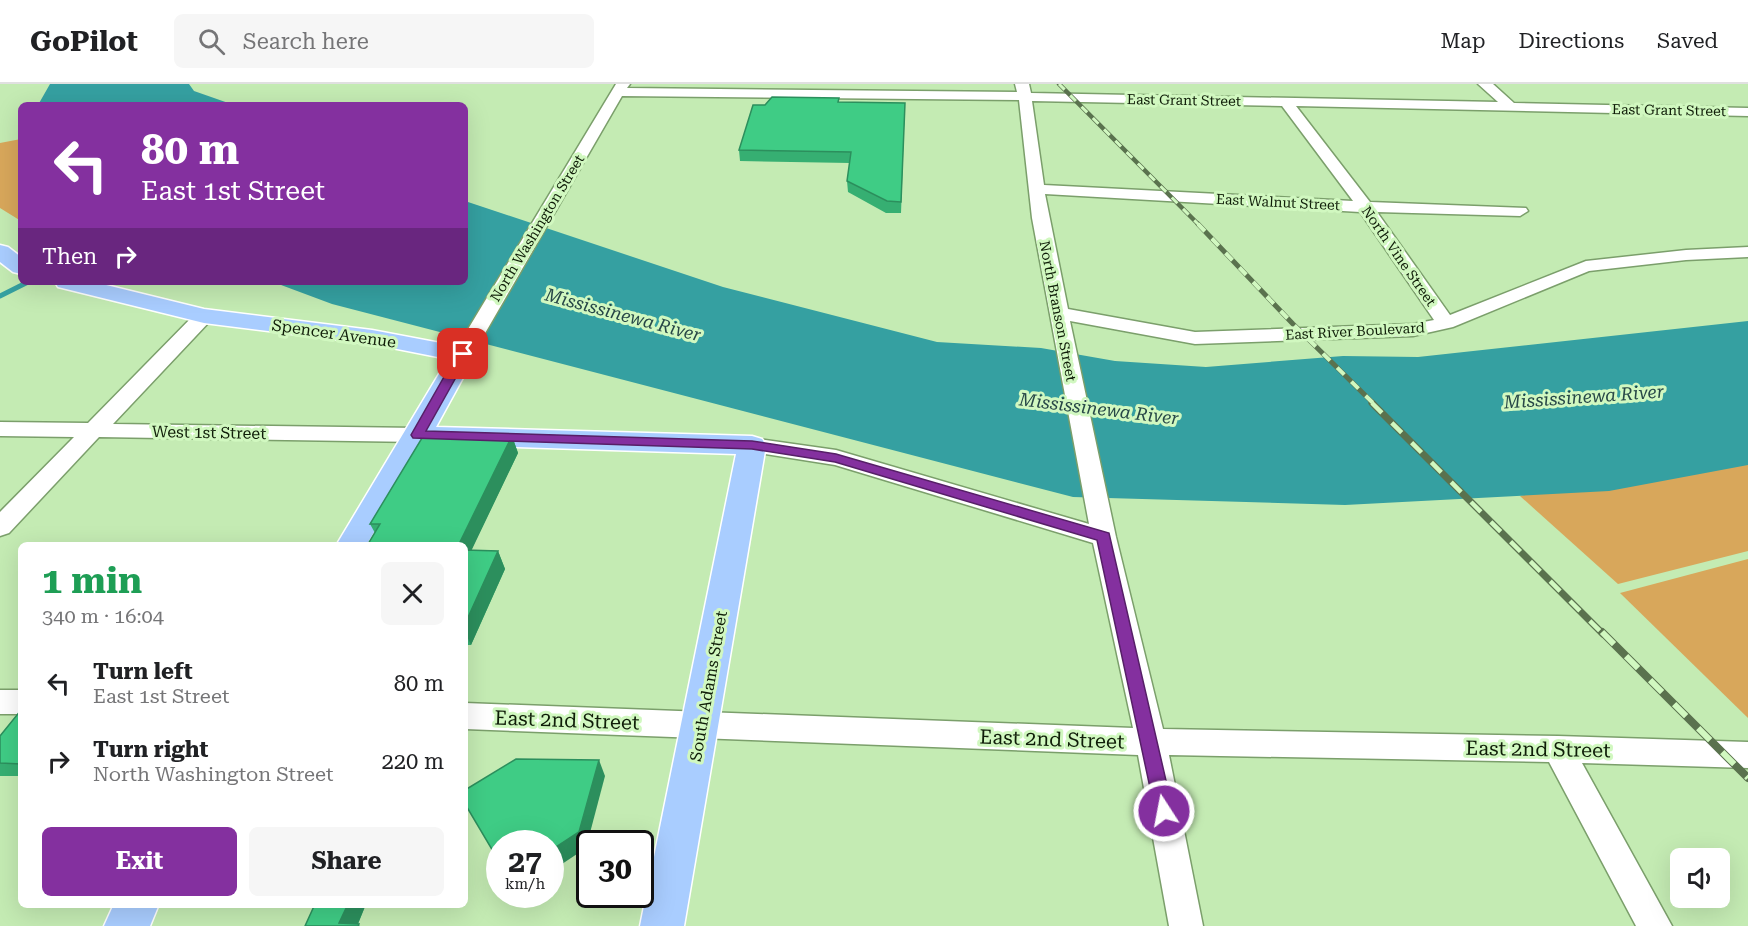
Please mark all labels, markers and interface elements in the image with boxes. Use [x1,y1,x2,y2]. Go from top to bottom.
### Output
search box [174,14,594,68]
text: GoPilot [30,25,138,58]
icon: search [195,25,228,58]
text: Search here [243,29,369,54]
text: Map [1441,29,1485,53]
text: Directions [1518,29,1624,53]
text: Saved [1657,29,1718,53]
street label: East Grant Street [1127,91,1241,109]
street label: East Grant Street [1612,101,1726,119]
text: 80 m [141,125,239,174]
icon: left [42,126,120,204]
street label: North Washington Street [487,152,587,304]
text: East 1st Street [141,175,325,207]
street label: East Walnut Street [1216,191,1340,213]
street label: North Vine Street [1359,203,1439,309]
street label: North Branson Street [1037,239,1079,383]
icon: right [109,240,142,273]
text: Then [42,244,97,269]
water label: Mississinewa River [542,283,704,346]
street label: Spencer Avenue [271,315,397,352]
street label: East River Boulevard [1285,319,1425,343]
pin [437,328,488,379]
icon: arrive [446,337,479,370]
water label: Mississinewa River [1502,380,1665,413]
water label: Mississinewa River [1017,388,1180,429]
street label: West 1st Street [152,422,266,443]
text: 1 min [42,560,142,602]
button: close [381,562,444,625]
text: 340 m · 16:04 [42,604,164,628]
street label: South Adams Street [686,609,731,763]
text: Turn left [93,659,193,684]
icon: left [42,667,75,700]
text: 80 m [394,671,444,696]
text: East 1st Street [93,684,229,708]
street label: East 2nd Street [494,705,640,735]
street label: East 2nd Street [979,724,1125,754]
street label: East 2nd Street [1465,736,1611,762]
text: Turn right [93,737,208,762]
icon: right [42,745,75,778]
text: 220 m [381,749,444,774]
text: North Washington Street [93,762,334,786]
position arrow [1132,779,1196,843]
button: Exit [42,827,237,896]
button: Share [249,827,444,896]
speed limit sign: 30 [576,830,654,908]
text: 27 [508,844,542,879]
map controls [1670,848,1730,908]
button: sound [1670,848,1730,908]
text: km/h [505,875,545,893]

